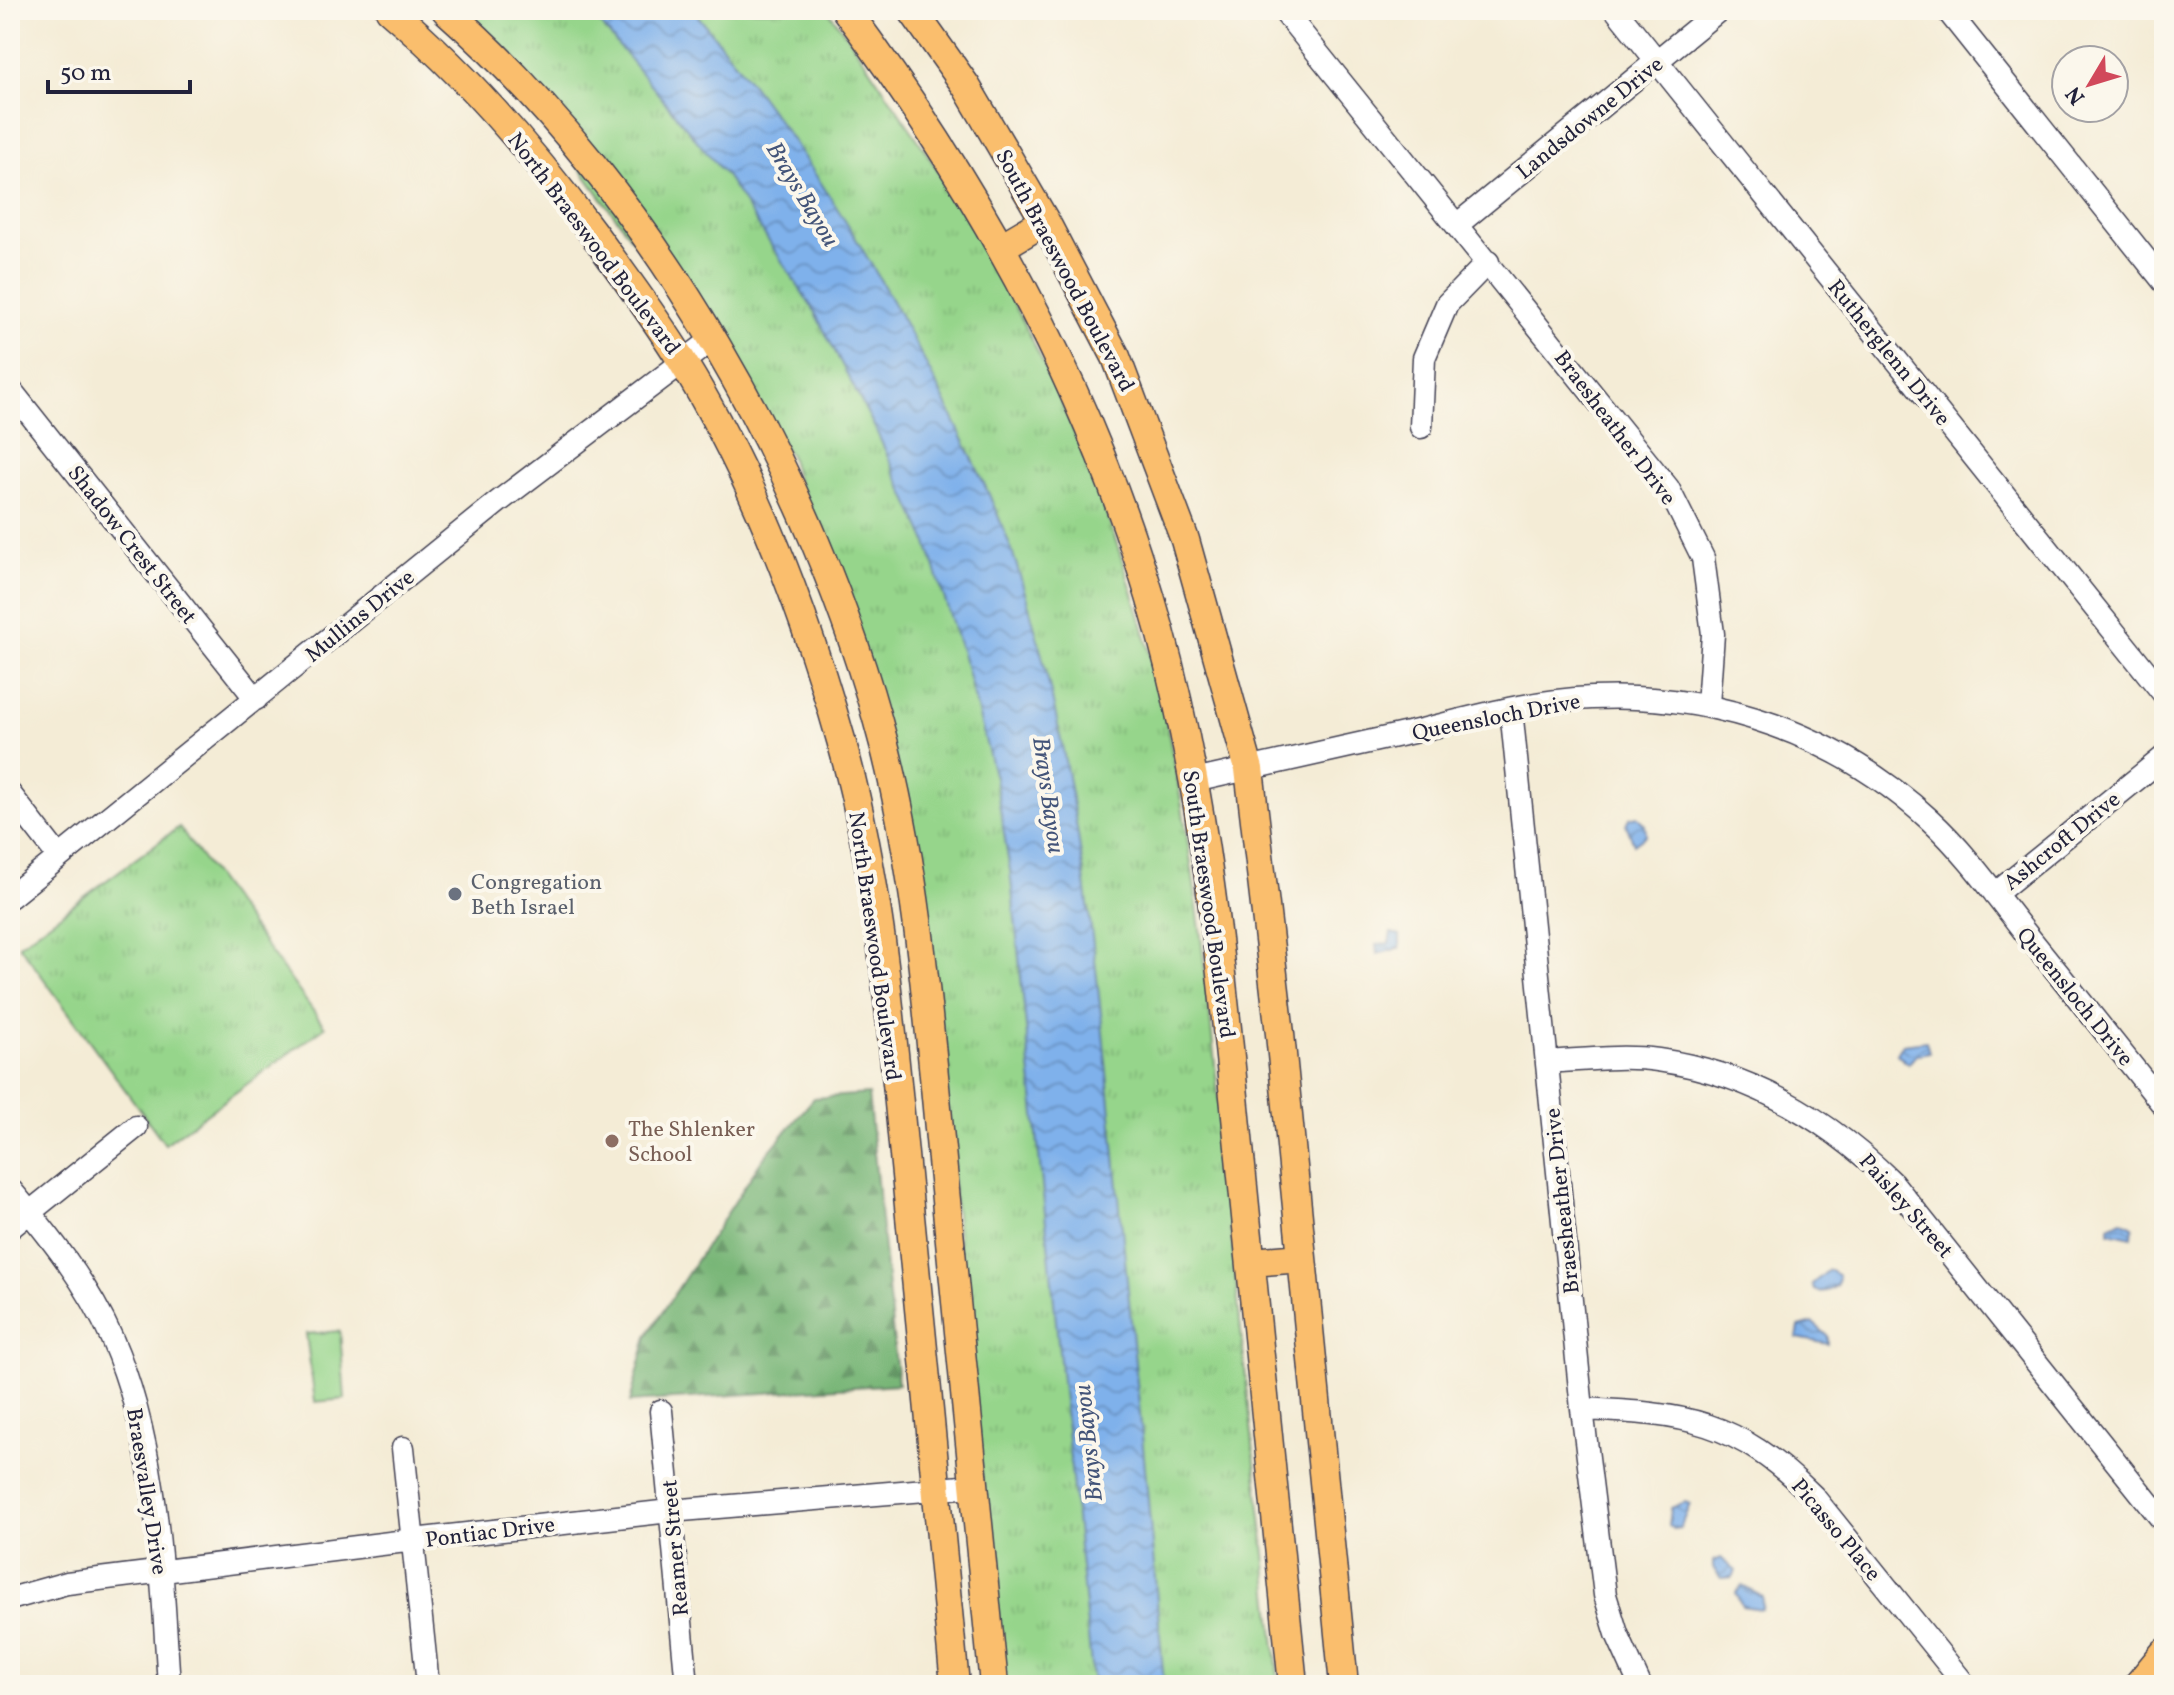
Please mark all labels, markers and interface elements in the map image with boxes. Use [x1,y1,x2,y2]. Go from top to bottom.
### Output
scale bar [48,44,190,94]
north arrow [2050,44,2130,124]
street label: Landsdowne Drive [1511,50,1671,188]
text: 50 m [60,57,112,91]
text: N [2059,79,2093,111]
street label: North Braeswood Boulevard [499,127,687,362]
water label: Brays Bayou [756,136,846,254]
street label: South Braeswood Boulevard [987,144,1141,398]
street label: Rutherglenn Drive [1819,274,1957,433]
street label: Braesheather Drive [1546,345,1683,512]
street label: Shadow Crest Street [59,460,203,632]
street label: Mullins Drive [299,563,422,671]
street label: Queensloch Drive [1410,687,1583,750]
water label: Brays Bayou [1022,735,1072,856]
street label: South Braeswood Boulevard [1173,768,1242,1040]
street label: Ashcroft Drive [1998,785,2128,899]
street label: North Braeswood Boulevard [839,810,908,1083]
place label: Congregation Beth Israel [471,868,602,924]
marker: Congregation Beth Israel [446,885,464,903]
street label: Queensloch Drive [2008,921,2140,1074]
street label: Braesheather Drive [1538,1106,1589,1295]
place label: The Shlenker School [628,1115,755,1171]
marker: The Shlenker School [603,1132,621,1150]
street label: Paisley Street [1851,1147,1960,1266]
water label: Brays Bayou [1067,1383,1113,1503]
street label: Braesvalley Drive [117,1406,174,1577]
street label: Picasso Place [1783,1472,1887,1589]
street label: Reamer Street [655,1478,698,1617]
street label: Pontiac Drive [424,1510,557,1557]

